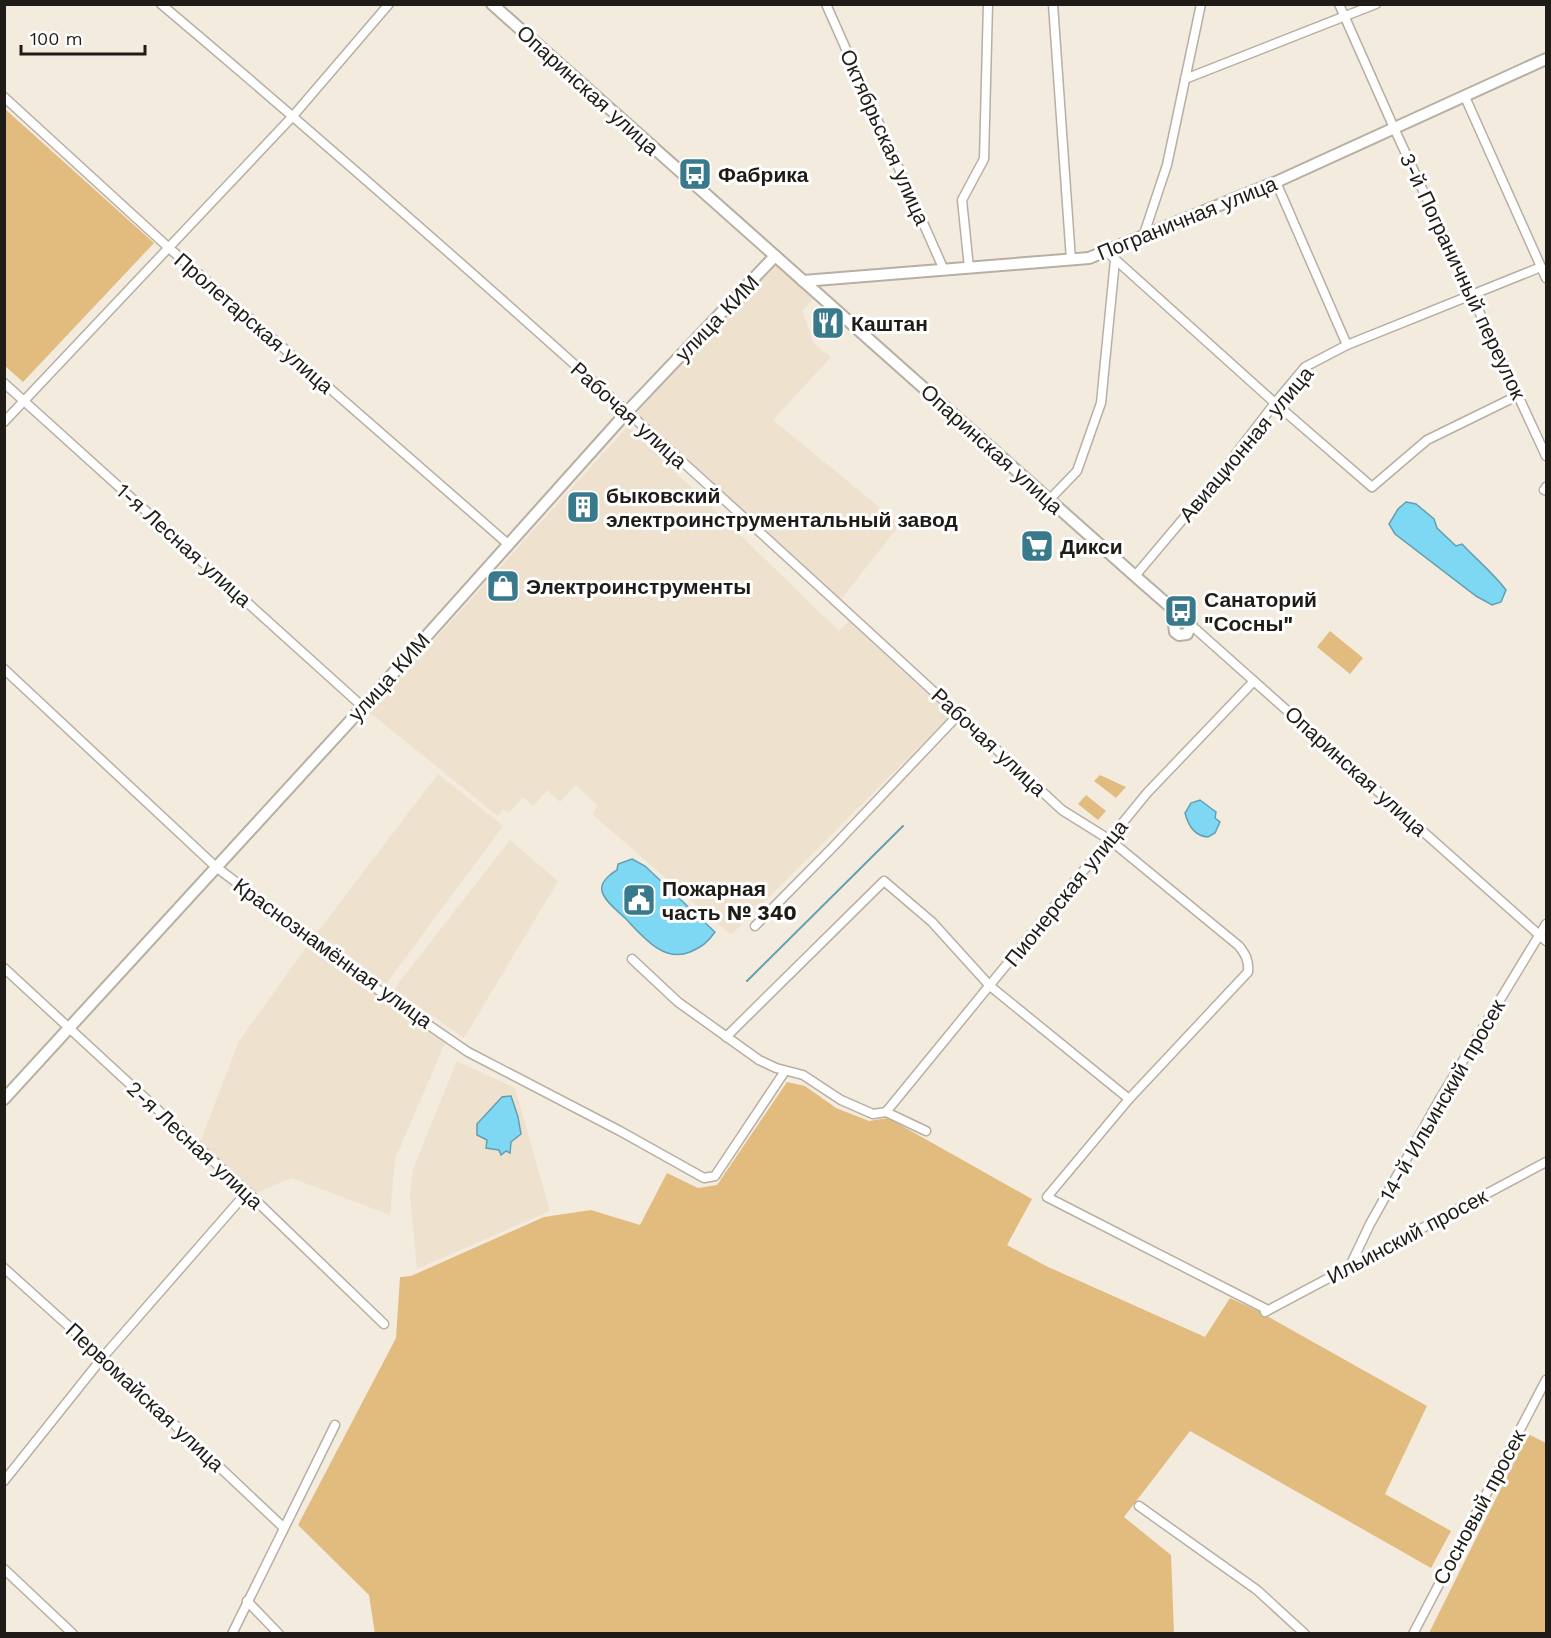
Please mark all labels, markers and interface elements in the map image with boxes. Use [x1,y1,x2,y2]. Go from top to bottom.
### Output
scale bar [21,18,146,56]
street label: Опаринская улица [512,20,664,161]
text: 100 m [30,28,83,49]
street label: Октябрьская улица [835,45,935,229]
street label: 3-й Пограничный переулок [1395,149,1532,404]
bus stop icon: Фабрика [677,156,713,192]
place label: Фабрика [718,162,809,187]
street label: Пограничная улица [1093,170,1281,265]
street label: Пролетарская улица [170,247,339,399]
street label: улица КИМ [670,270,764,366]
restaurant icon: Каштан [810,305,846,341]
place label: Каштан [851,311,928,336]
street label: Рабочая улица [566,356,692,474]
street label: Авиационная улица [1174,361,1318,527]
street label: Опаринская улица [916,379,1068,520]
street label: 1-я Лесная улица [111,478,257,612]
place label: быковский электроинструментальный завод [606,483,958,532]
building icon: быковский электроинструментальный завод [565,489,601,525]
supermarket icon: Дикси [1019,528,1055,564]
place label: Дикси [1060,534,1123,559]
shop icon: Электроинструменты [485,568,521,604]
place label: Электроинструменты [526,574,751,599]
place label: Санаторий "Сосны" [1204,587,1317,636]
bus stop icon: Санаторий "Сосны" [1163,593,1199,629]
street label: улица КИМ [343,628,435,726]
street label: Рабочая улица [927,683,1052,802]
street label: Опаринская улица [1280,701,1432,842]
street label: Пионерская улица [999,814,1133,971]
street label: Краснознамённая улица [229,873,437,1034]
place label: Пожарная часть № 340 [662,876,797,925]
public building icon: Пожарная часть № 340 [621,882,657,918]
street label: 14-й Ильинский просек [1374,994,1510,1205]
street label: 2-я Лесная улица [122,1076,268,1215]
street label: Ильинский просек [1323,1183,1492,1289]
street label: Первомайская улица [61,1317,229,1477]
street label: Сосновый просек [1428,1425,1531,1589]

